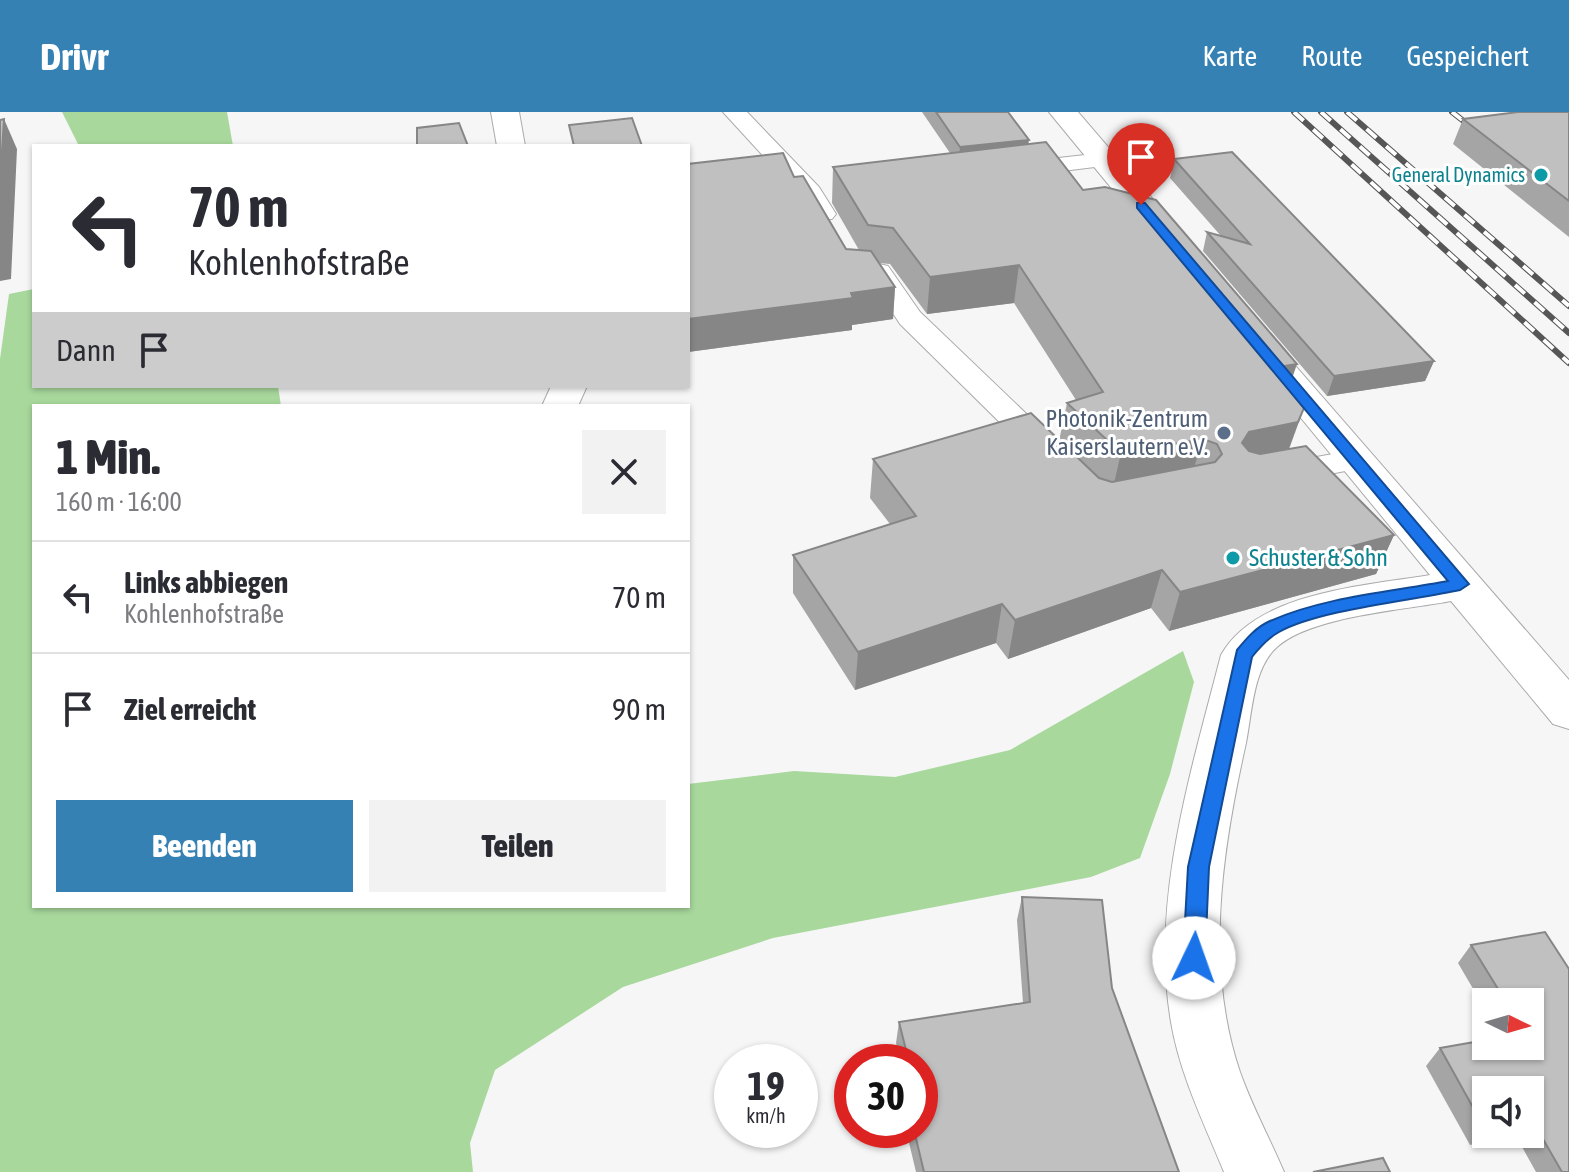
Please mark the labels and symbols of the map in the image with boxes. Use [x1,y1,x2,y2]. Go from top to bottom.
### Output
pin [1107,123,1175,205]
place label: General Dynamics [1392,163,1525,186]
marker: General Dynamics [1532,166,1550,184]
place label: Photonik-Zentrum Kaiserslautern e.V. [1045,405,1208,460]
marker: Photonik-Zentrum Kaiserslautern e.V. [1215,424,1233,442]
place label: Schuster & Sohn [1249,544,1388,571]
marker: Schuster & Sohn [1224,549,1242,567]
position arrow [1152,916,1236,1000]
north arrow [1472,988,1544,1060]
speed limit sign: 30 [834,1044,938,1148]

